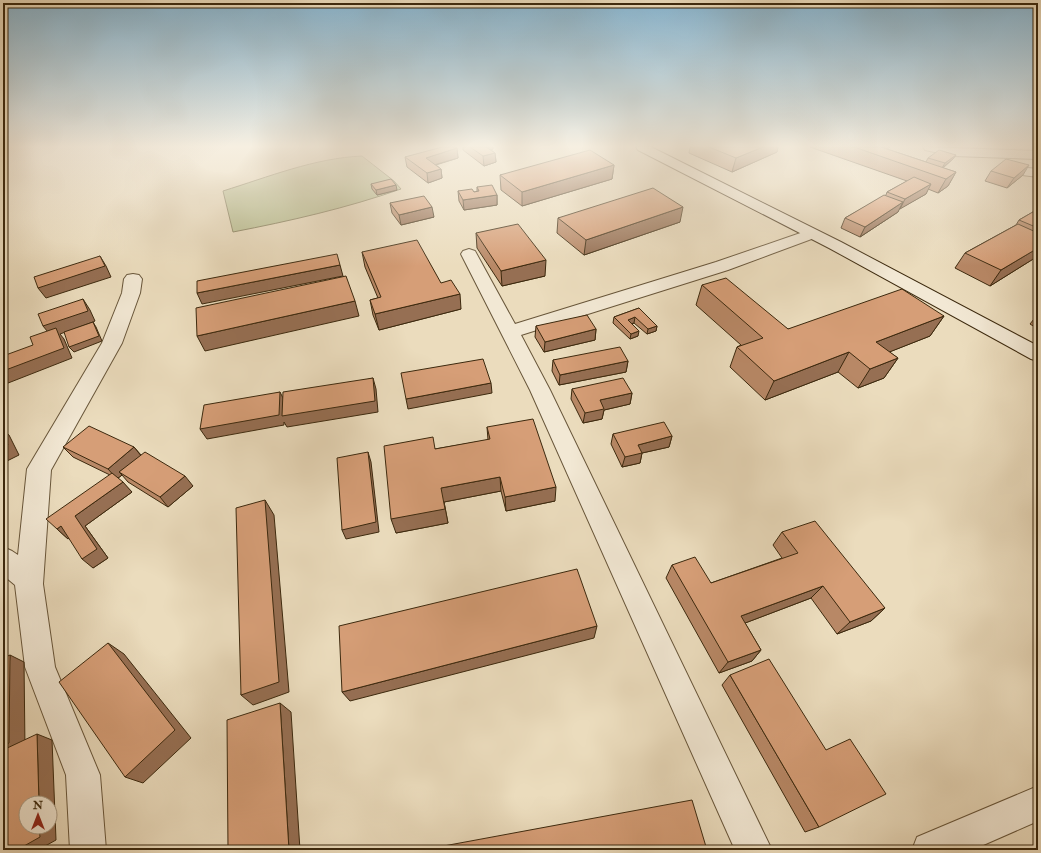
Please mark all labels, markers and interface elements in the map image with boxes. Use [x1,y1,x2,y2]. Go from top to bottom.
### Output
north arrow [18,795,58,835]
text: N [32,799,44,812]

